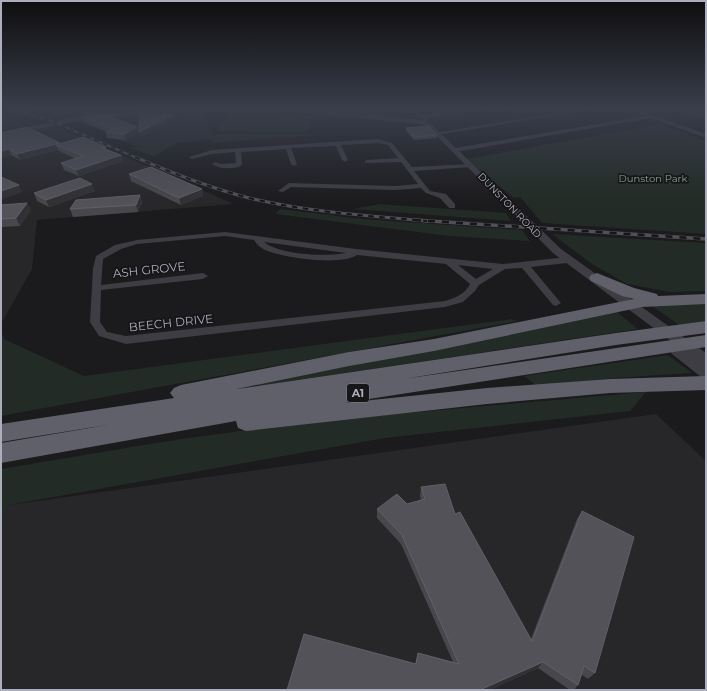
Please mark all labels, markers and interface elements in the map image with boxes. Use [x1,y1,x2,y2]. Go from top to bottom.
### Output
street label: DUNSTON ROAD [475,170,544,241]
park label: Dunston Park [619,172,688,185]
street label: ASH GROVE [112,258,186,281]
street label: BEECH DRIVE [128,311,214,334]
road number: A1 [347,384,369,402]

